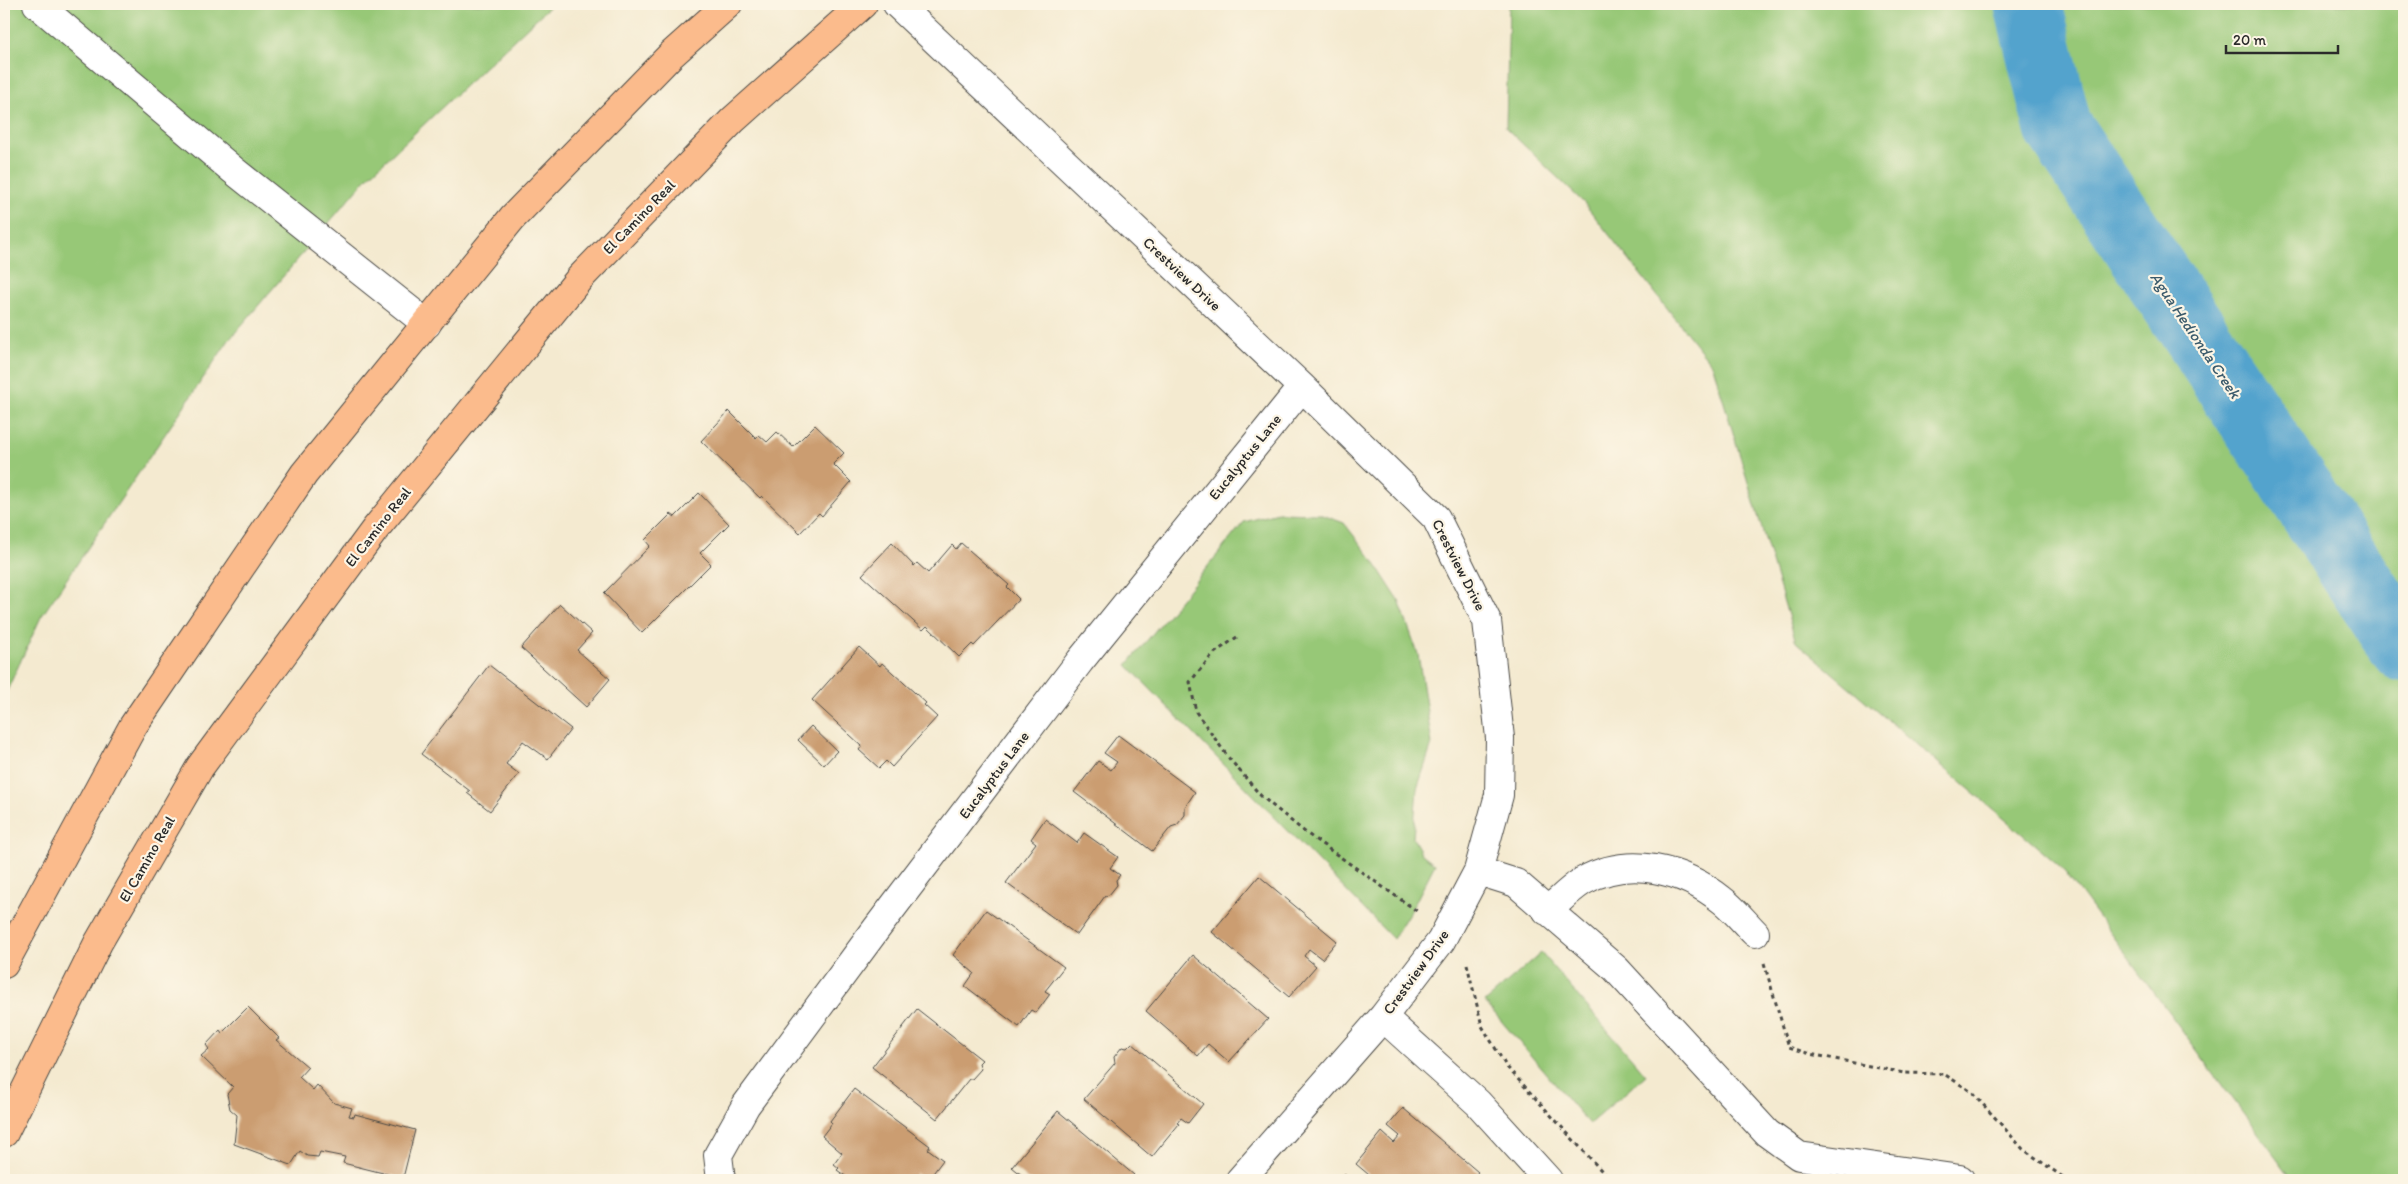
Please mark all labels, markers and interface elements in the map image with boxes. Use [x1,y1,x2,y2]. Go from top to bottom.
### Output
scale bar [2226,22,2338,54]
text: 20 m [2233,31,2267,49]
street label: El Camino Real [599,175,680,258]
street label: Crestview Drive [1139,233,1225,315]
water label: Agua Hedionda Creek [2146,269,2245,403]
street label: Eucalyptus Lane [1205,410,1285,504]
street label: El Camino Real [341,483,415,571]
street label: Crestview Drive [1428,516,1490,614]
street label: Eucalyptus Lane [955,728,1033,822]
street label: El Camino Real [115,812,179,905]
street label: Crestview Drive [1379,926,1453,1018]

